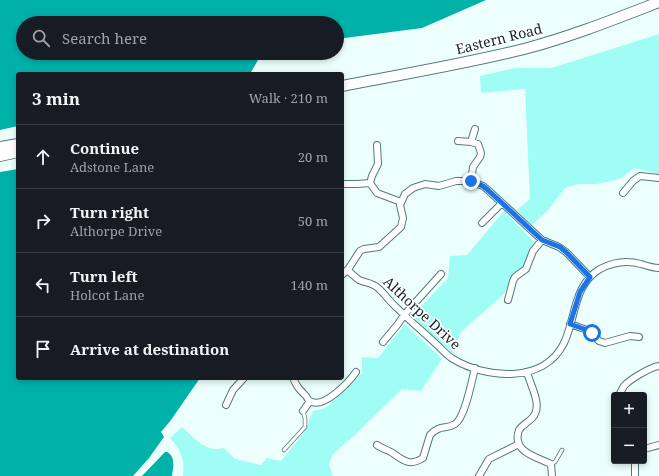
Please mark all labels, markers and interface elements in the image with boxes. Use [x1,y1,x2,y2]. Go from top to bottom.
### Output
search box [16,16,344,60]
street label: Eastern Road [454,19,544,58]
icon: search [30,27,52,49]
text: Search here [62,28,147,48]
text: 3 min [32,87,80,110]
text: Walk · 210 m [249,89,328,107]
text: Continue [70,138,139,158]
icon: ahead [32,146,54,168]
text: 20 m [298,148,328,166]
text: Adstone Lane [70,158,154,176]
route end [462,172,480,190]
text: Turn right [70,202,149,222]
icon: right [32,210,54,232]
text: 50 m [298,212,328,230]
text: Althorpe Drive [70,222,162,240]
text: Turn left [70,266,138,286]
street label: Althorpe Drive [380,272,465,353]
icon: left [32,274,54,296]
text: 140 m [291,276,328,294]
text: Holcot Lane [70,286,144,304]
route start [583,324,601,342]
icon: arrive [32,338,54,360]
text: Arrive at destination [70,339,229,359]
map controls [611,392,647,464]
button: + [611,392,647,428]
button: − [611,428,647,464]

